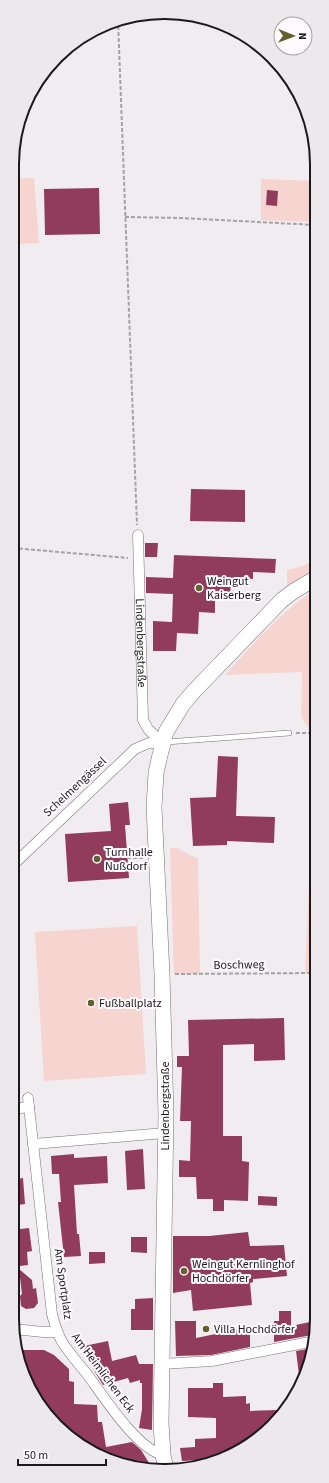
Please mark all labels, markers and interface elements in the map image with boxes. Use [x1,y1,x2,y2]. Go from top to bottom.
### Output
north arrow [273,16,313,56]
text: N [295,32,310,40]
place label: Weingut Kaiserberg [207,573,261,604]
marker: Weingut Kaiserberg [194,583,204,593]
street label: Lindenbergstraße [131,598,151,688]
street label: Schelmengässel [40,753,110,821]
place label: Turnhalle Nußdorf [105,844,153,875]
marker: Turnhalle Nußdorf [92,854,102,864]
street label: Boschweg [213,956,265,974]
place label: Fußballplatz [99,995,162,1012]
marker: Fußballplatz [86,998,96,1008]
street label: Lindenbergstraße [157,1062,174,1150]
street label: Am Sportplatz [50,1247,76,1321]
place label: Weingut Kernlinghof Hochdörfer [192,1256,295,1287]
marker: Weingut Kernlinghof Hochdörfer [179,1266,189,1276]
place label: Villa Hochdörfer [214,1321,296,1338]
marker: Villa Hochdörfer [201,1324,211,1334]
street label: Am Heimlichen Eck [67,1330,139,1417]
scale bar [18,1441,106,1467]
text: 50 m [24,1447,48,1464]

